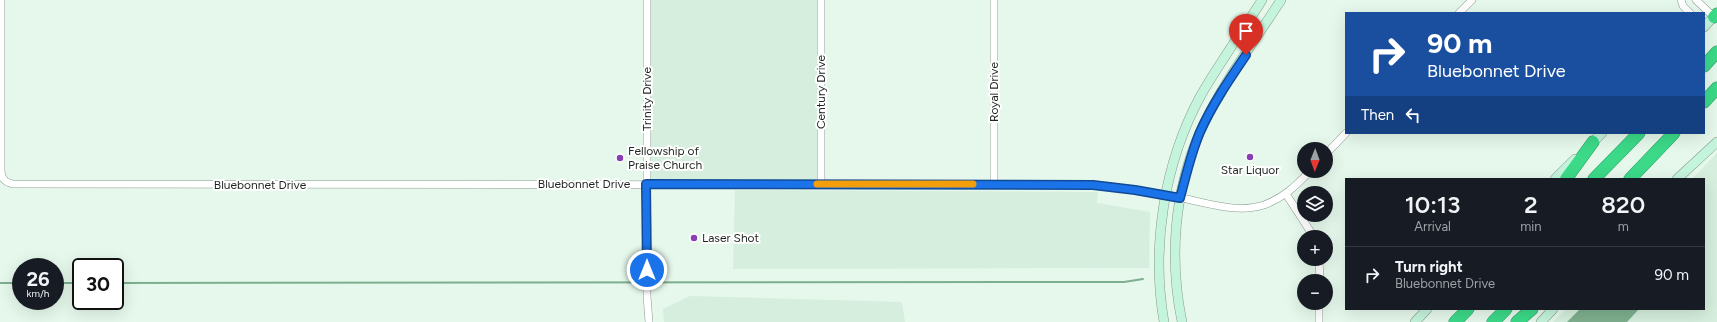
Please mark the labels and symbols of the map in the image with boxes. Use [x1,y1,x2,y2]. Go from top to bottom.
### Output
pin [1229,14,1263,55]
street label: Century Drive [814,54,828,129]
street label: Royal Drive [987,62,1001,122]
street label: Trinity Drive [640,67,654,131]
north arrow [1297,142,1333,178]
place label: Fellowship of Praise Church [628,144,703,172]
marker: Star Liquor [1245,152,1255,162]
marker: Fellowship of Praise Church [615,153,625,163]
place label: Star Liquor [1221,163,1279,177]
street label: Bluebonnet Drive [538,177,631,191]
street label: Bluebonnet Drive [214,178,307,192]
place label: Laser Shot [702,231,760,245]
marker: Laser Shot [689,233,699,243]
position arrow [626,249,668,291]
speed limit sign: 30 [72,258,124,310]

